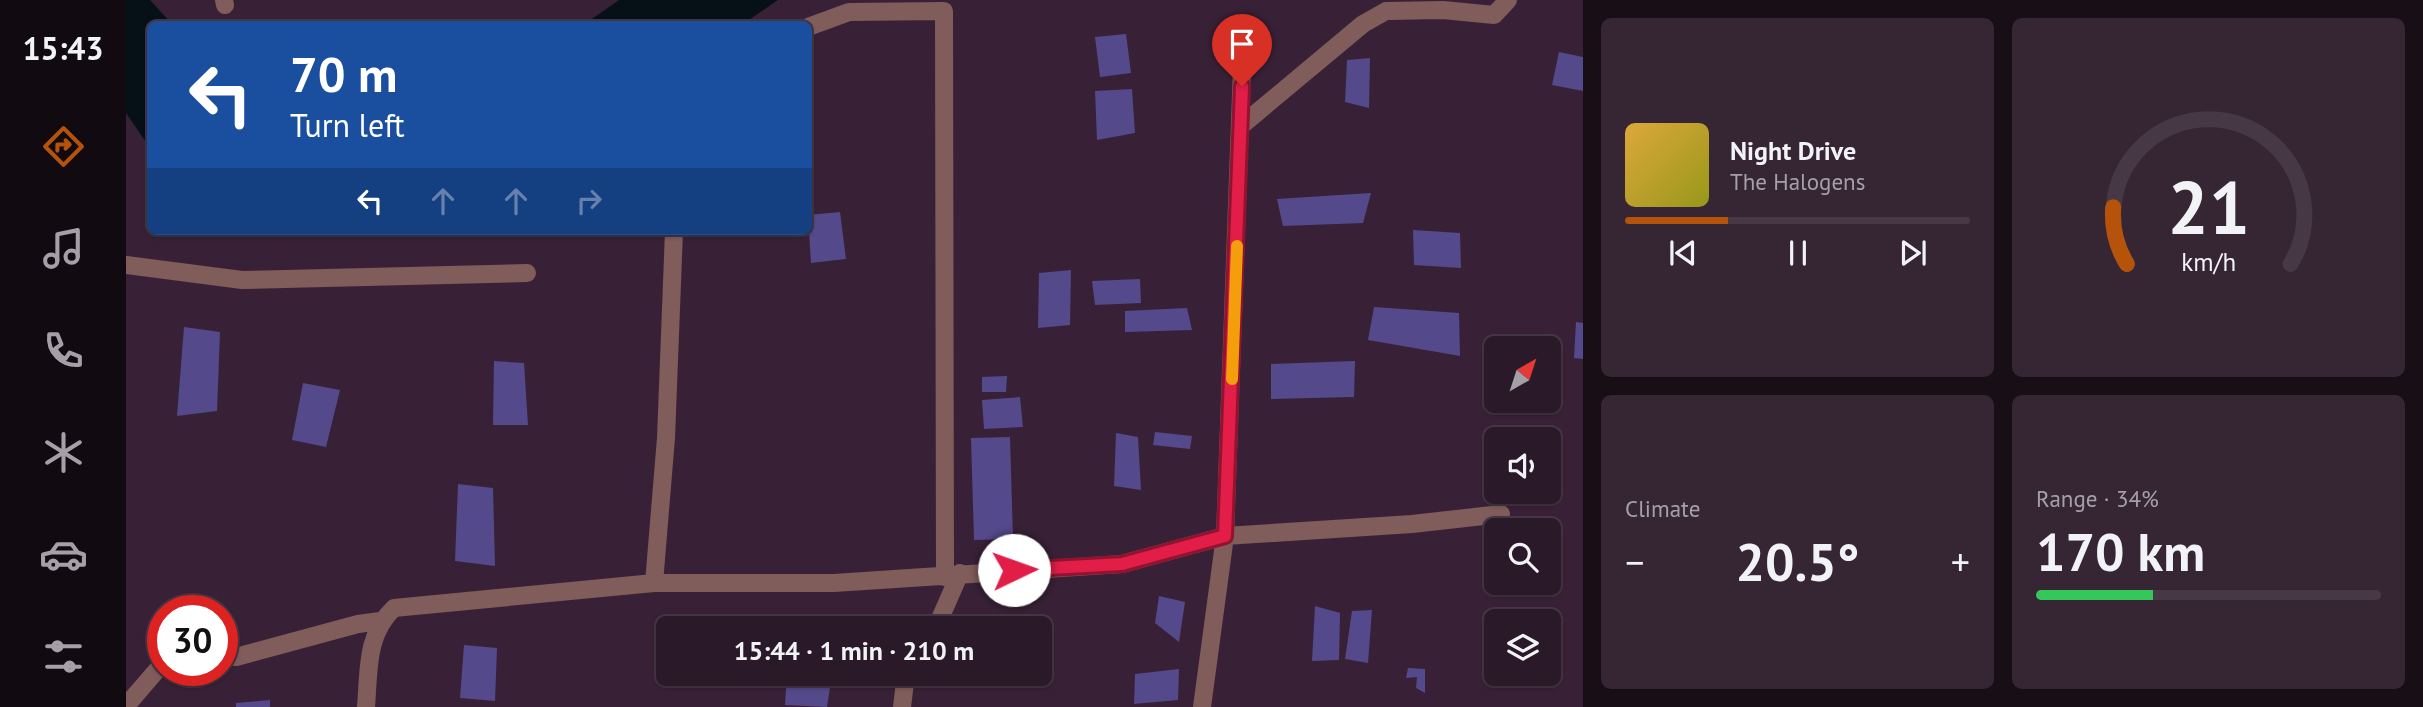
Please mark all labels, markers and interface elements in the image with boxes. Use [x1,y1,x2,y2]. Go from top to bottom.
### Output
pin [1212,14,1272,86]
icon: arrive [1223,25,1261,63]
text: 15:43 [22,27,104,69]
text: 70 m [290,42,397,106]
icon: left [175,49,266,140]
text: Turn left [290,104,405,146]
icon: directions [39,122,88,171]
text: Night Drive [1730,134,1856,167]
text: 21 [2167,160,2250,254]
text: The Halogens [1730,167,1865,196]
icon: left [351,182,389,220]
icon: ahead [424,182,462,220]
icon: ahead [497,182,535,220]
icon: right [570,182,608,220]
icon: music [39,224,88,273]
icon: previous [1664,234,1702,272]
icon: pause [1779,234,1817,272]
icon: next [1894,234,1932,272]
text: km/h [2181,246,2236,278]
icon: phone [39,326,88,375]
north arrow [1484,336,1561,413]
map controls [1484,336,1561,686]
button: sound [1484,427,1561,504]
icon: climate [39,428,88,477]
text: Range · 34% [2036,484,2159,513]
text: Climate [1625,494,1700,523]
button: search [1484,518,1561,595]
text: 170 km [2036,518,2205,585]
text: 20.5° [1736,528,1859,595]
icon: car [39,530,88,579]
position arrow [977,533,1051,607]
text: − [1625,537,1644,586]
text: + [1951,537,1970,586]
speed limit sign: 30 [147,595,238,686]
button: layers [1484,609,1561,686]
icon: filters [39,632,88,681]
text: 15:44 · 1 min · 210 m [734,634,974,667]

